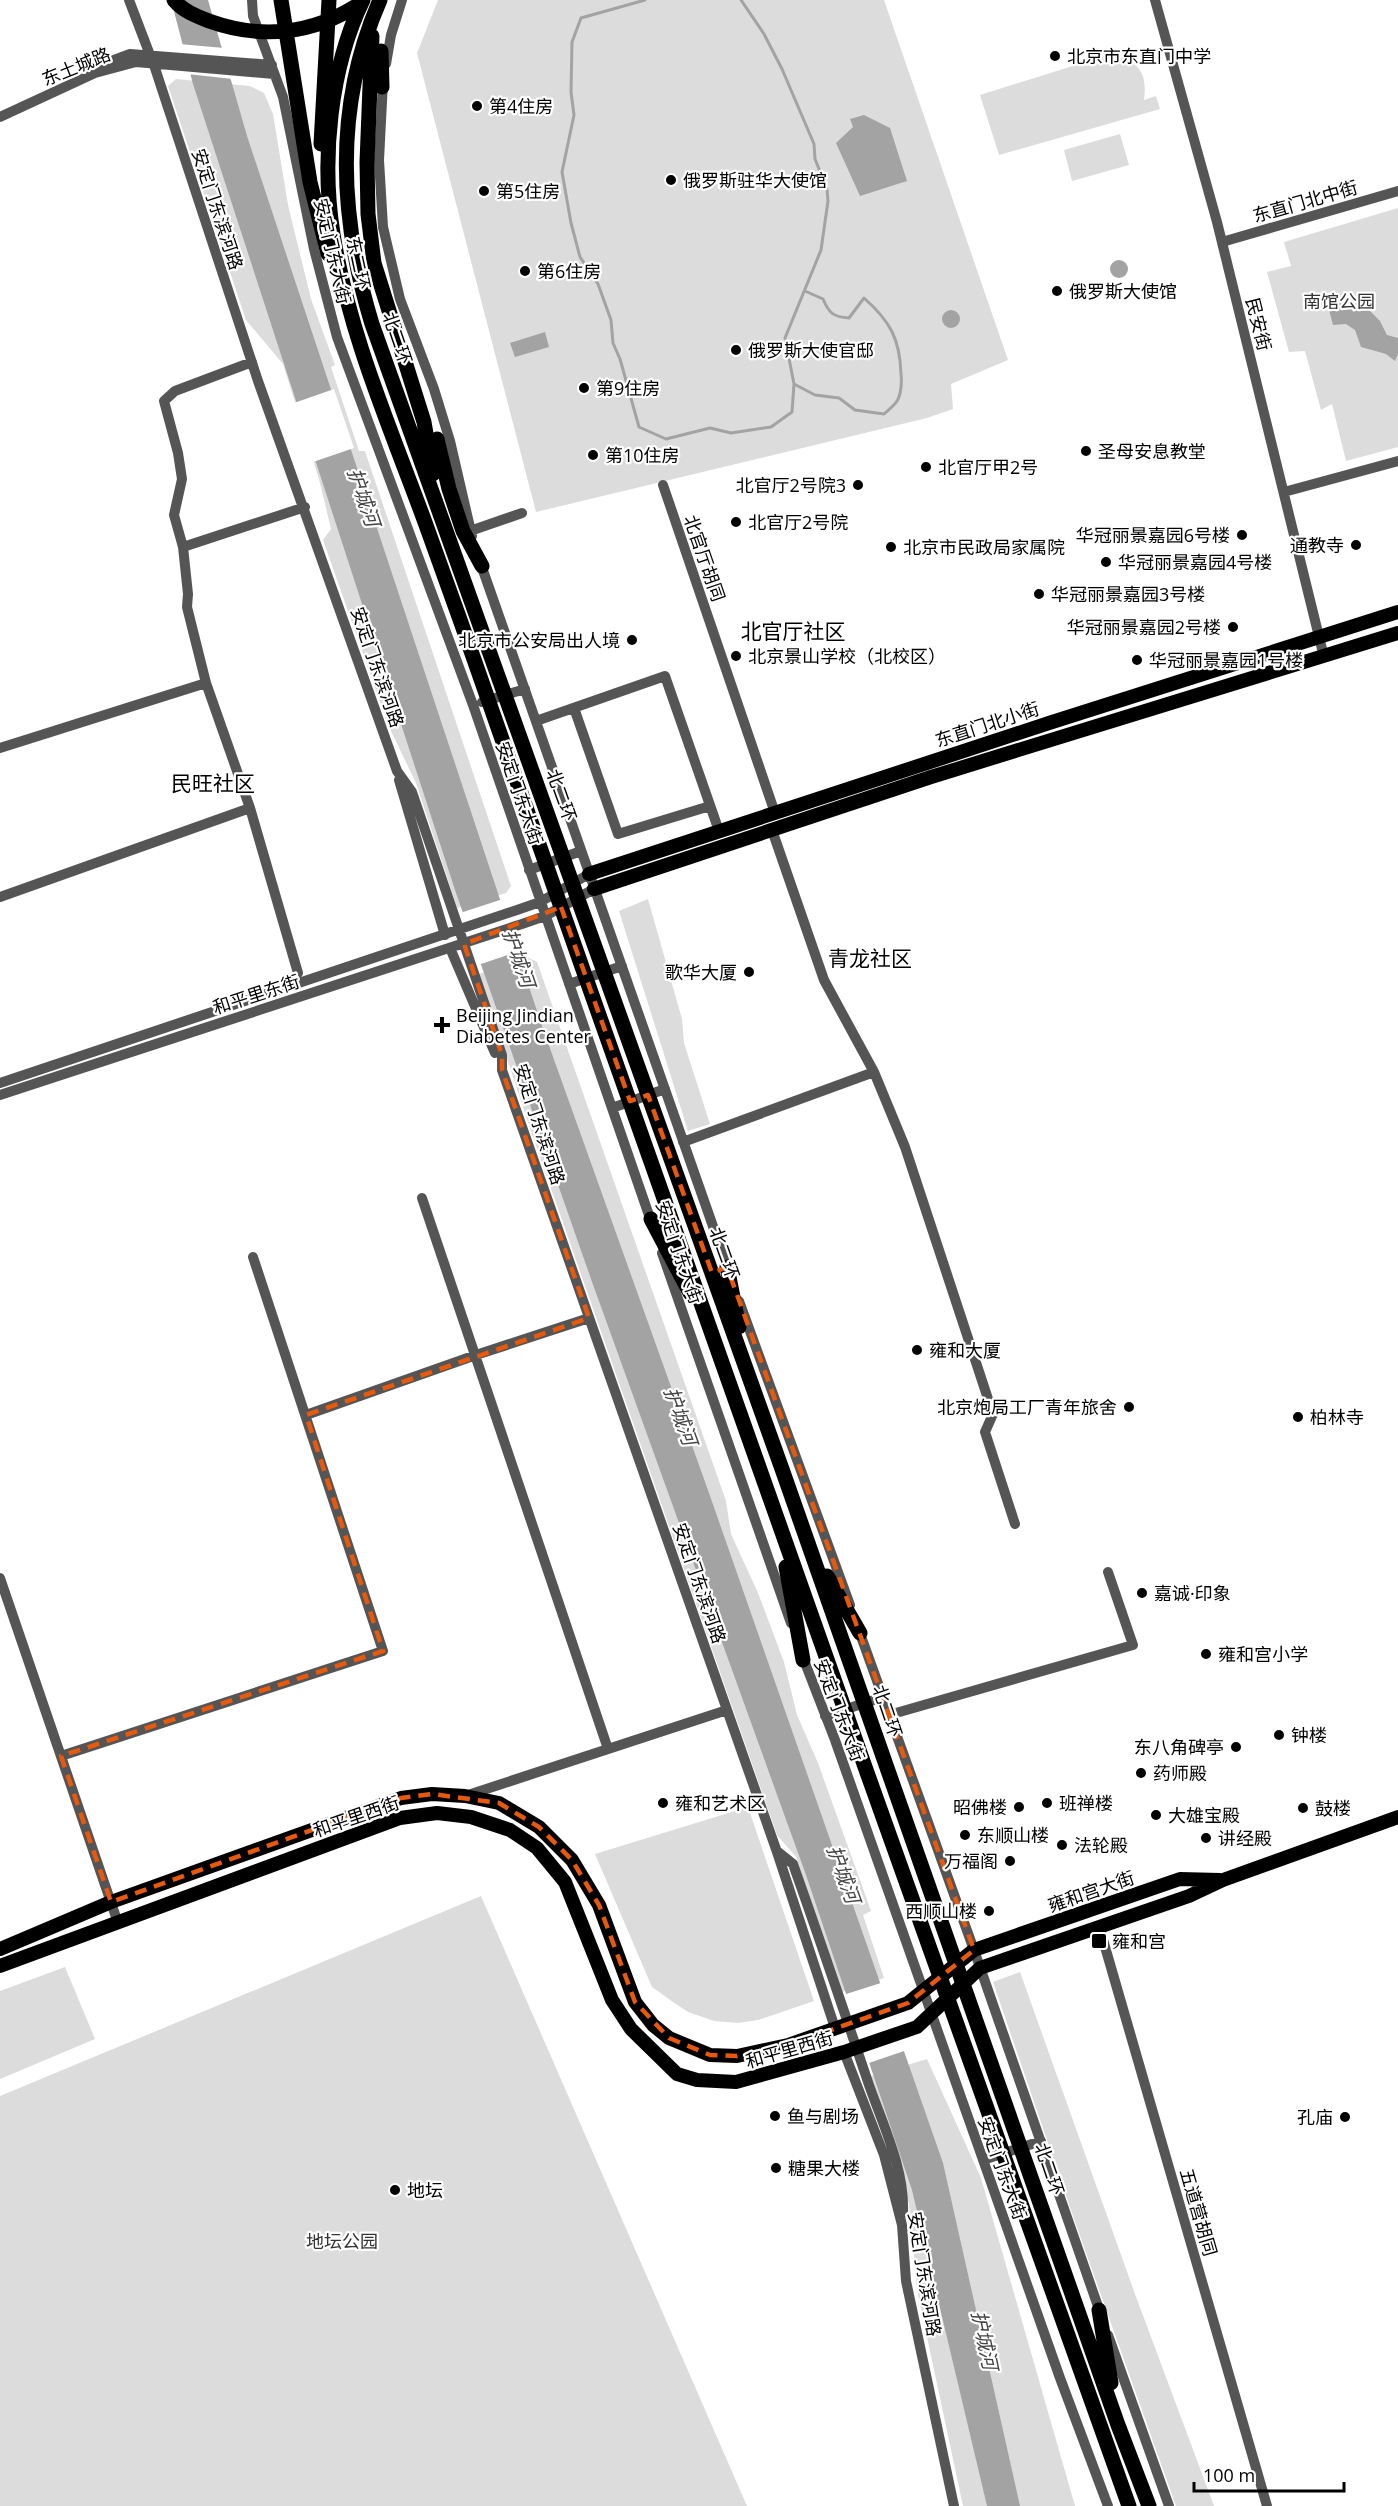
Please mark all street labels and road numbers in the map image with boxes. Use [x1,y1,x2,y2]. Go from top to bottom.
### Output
street label: 东土城路 [38,41,114,91]
street label: 安定门东滨河路 [187,145,249,273]
street label: 东直门北中街 [1250,175,1360,227]
street label: 安定门东大街 [309,196,357,306]
street label: 东二环 [342,234,376,292]
street label: 民安街 [1241,295,1277,353]
street label: 北二环 [378,309,418,367]
street label: 北官厅胡同 [679,512,731,604]
street label: 安定门东滨河路 [346,604,410,730]
street label: 东直门北小街 [932,696,1042,752]
street label: 安定门东大街 [491,738,549,848]
street label: 北二环 [541,766,583,824]
street label: 和平里东街 [209,969,303,1019]
street label: 安定门东滨河路 [509,1060,571,1188]
street label: 安定门东大街 [651,1197,709,1307]
street label: 北二环 [704,1224,746,1282]
street label: 安定门东滨河路 [668,1520,732,1646]
street label: 安定门东大街 [809,1655,871,1765]
street label: 北二环 [868,1682,908,1740]
street label: 和平里西街 [310,1790,402,1842]
street label: 雍和宫大街 [1045,1865,1137,1917]
street label: 和平里西街 [742,2025,836,2073]
street label: 安定门东大街 [973,2113,1033,2223]
street label: 北二环 [1030,2140,1070,2198]
street label: 五道营胡同 [1175,2165,1223,2259]
street label: 安定门东滨河路 [903,2210,947,2338]

